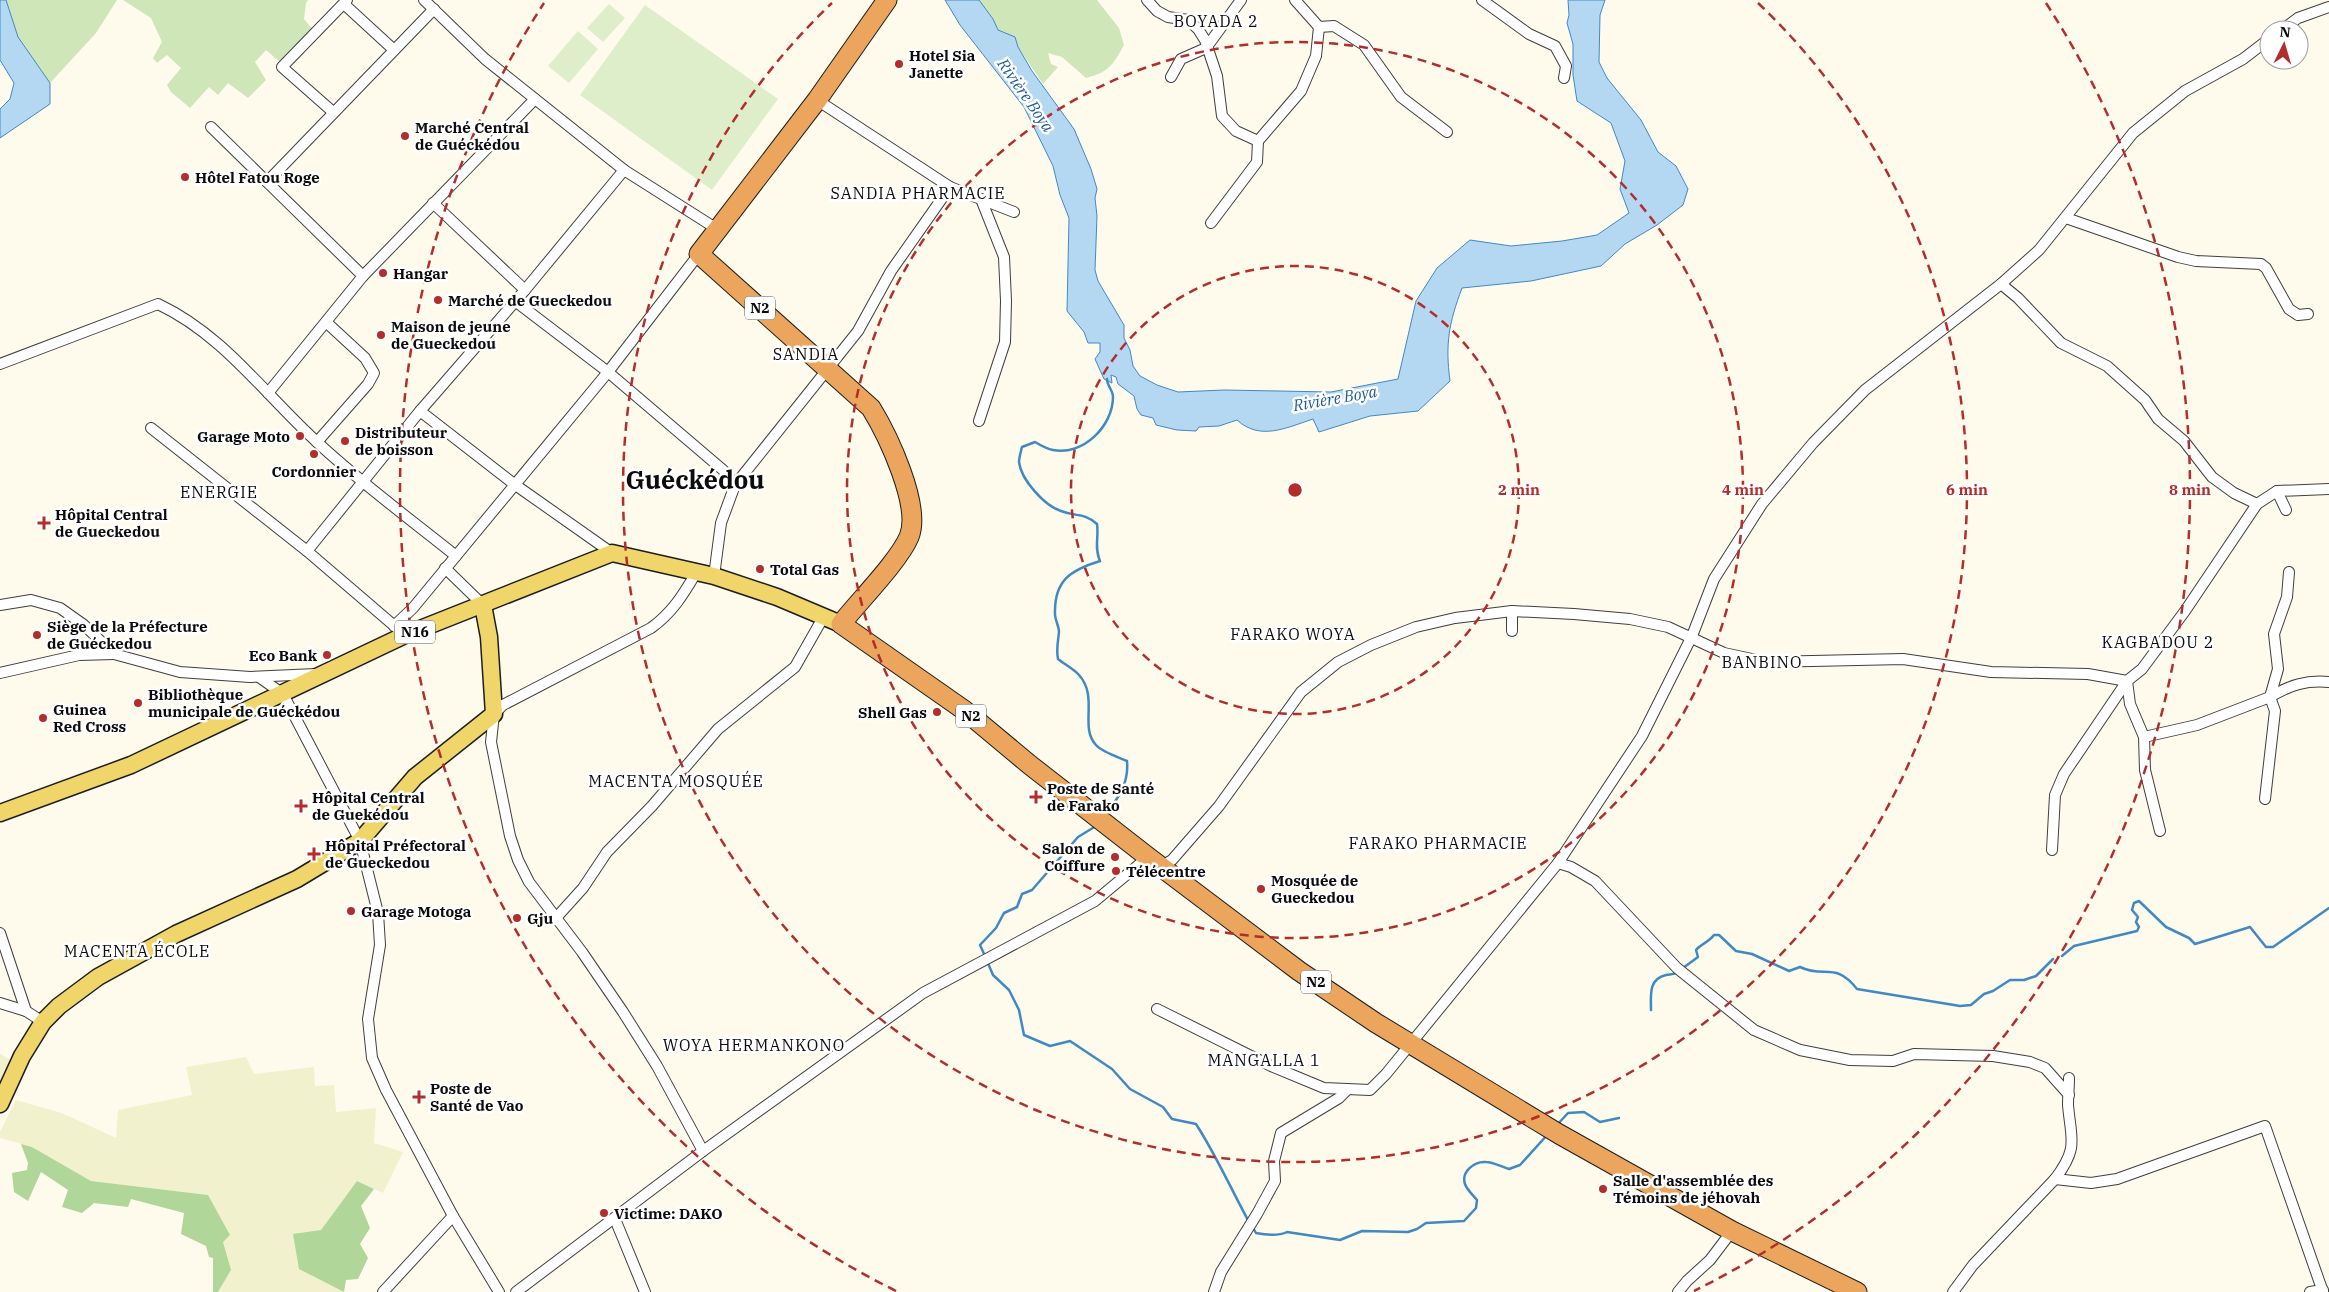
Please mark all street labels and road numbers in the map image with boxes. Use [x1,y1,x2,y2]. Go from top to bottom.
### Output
road number: N2 [745,296,775,320]
road number: N16 [395,620,435,644]
road number: N2 [956,704,986,728]
road number: N2 [1301,970,1331,994]

